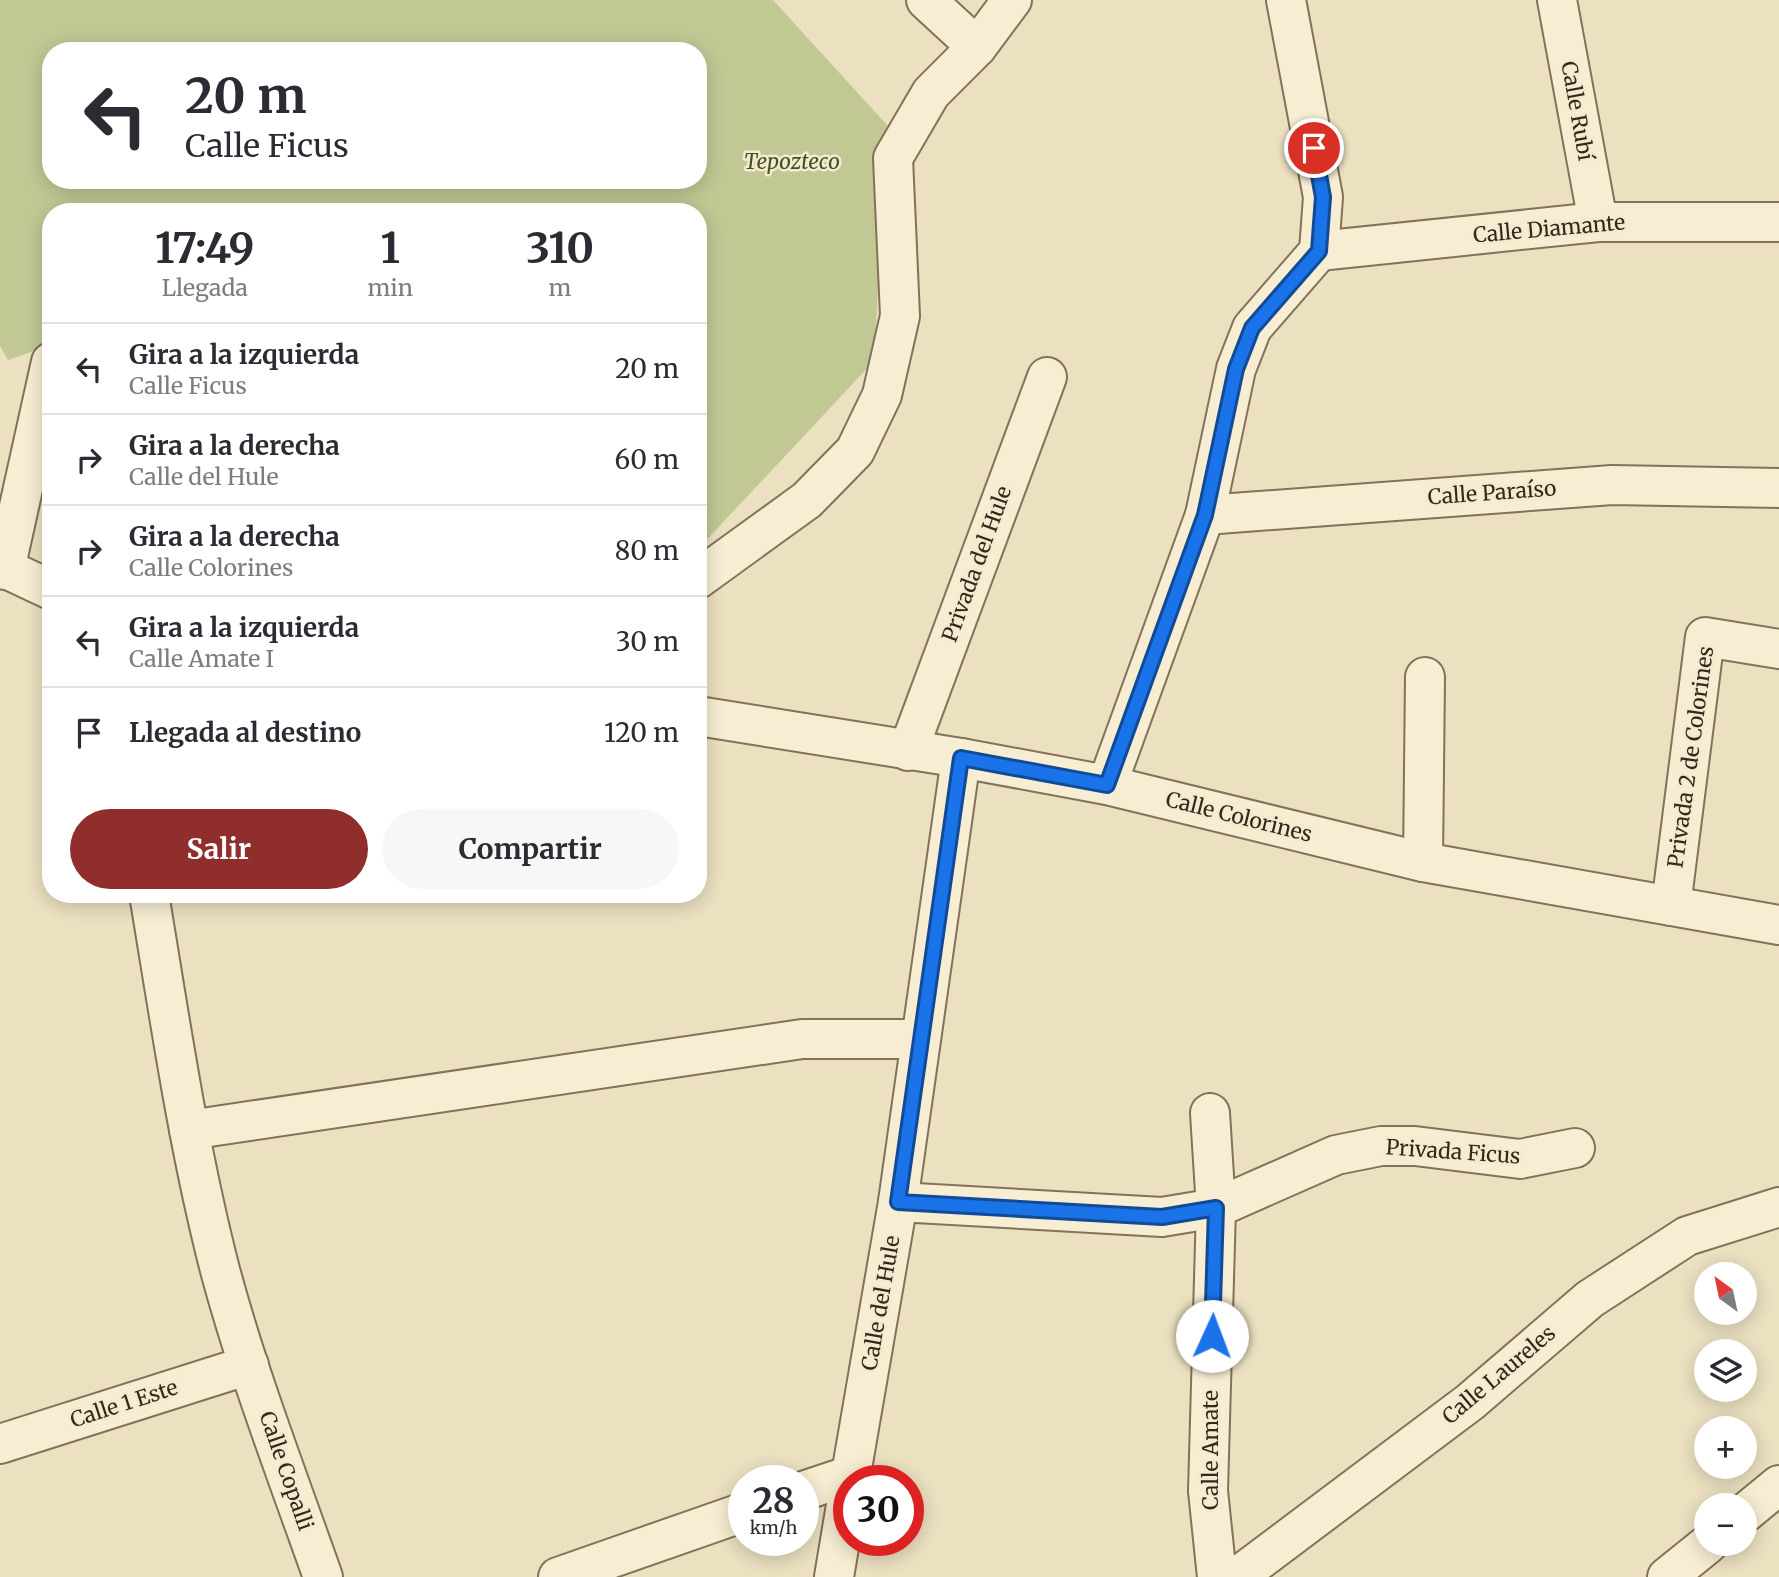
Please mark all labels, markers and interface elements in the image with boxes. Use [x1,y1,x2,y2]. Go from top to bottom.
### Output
street label: Calle Rubí [1555,59,1600,164]
text: 20 m [185,65,306,126]
icon: left [70,70,161,161]
pin [1284,118,1344,178]
text: Calle Ficus [185,126,349,166]
icon: arrive [1295,129,1333,167]
park label: Tepozteco [744,148,840,175]
street label: Calle Diamante [1472,208,1626,249]
text: 17:49 [155,222,254,274]
text: 1 [380,222,400,274]
text: 310 [526,222,594,274]
text: Llegada [162,273,248,302]
text: min [367,273,413,302]
text: m [549,273,571,302]
text: Gira a la izquierda [129,338,359,371]
icon: left [70,350,108,388]
text: 20 m [615,352,679,385]
text: Calle Ficus [129,371,247,400]
text: Gira a la derecha [129,429,340,462]
icon: right [70,441,108,479]
text: 60 m [615,443,679,476]
text: Calle del Hule [129,462,278,491]
street label: Calle Paraíso [1427,475,1557,510]
street label: Privada del Hule [936,482,1017,645]
text: Gira a la derecha [129,520,340,553]
icon: right [70,532,108,570]
text: 80 m [615,534,679,567]
text: Calle Colorines [129,553,293,582]
text: Gira a la izquierda [129,611,359,644]
icon: left [70,623,108,661]
text: 30 m [616,625,679,658]
text: Calle Amate I [129,644,274,673]
street label: Privada 2 de Colorines [1662,644,1719,870]
icon: arrive [70,714,108,752]
text: Llegada al destino [129,716,361,749]
text: 120 m [604,716,679,749]
street label: Calle Colorines [1163,785,1315,848]
button: Salir [70,809,368,889]
button: Compartir [382,809,679,889]
street label: Privada Ficus [1385,1133,1521,1170]
street label: Calle del Hule [855,1233,906,1372]
north arrow [1694,1262,1757,1325]
map controls [1694,1262,1757,1556]
position arrow [1175,1299,1249,1373]
street label: Calle Laureles [1436,1319,1561,1430]
button: layers [1694,1339,1757,1402]
street label: Calle 1 Este [67,1373,181,1434]
street label: Calle Amate [1197,1390,1224,1510]
street label: Calle Copalli [253,1408,320,1534]
button: + [1694,1416,1757,1479]
speed limit sign: 30 [833,1465,924,1556]
text: 28 [752,1479,795,1523]
button: − [1694,1493,1757,1556]
text: km/h [750,1516,797,1539]

